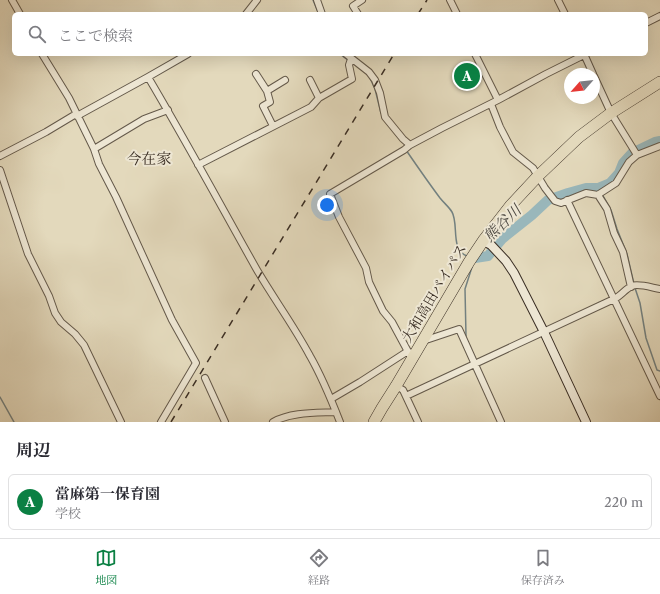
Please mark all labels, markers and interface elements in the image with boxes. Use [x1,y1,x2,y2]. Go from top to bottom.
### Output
search box [12,12,648,56]
icon: search [26,23,48,45]
text: ここで検索 [58,26,133,45]
pin: A [454,61,480,91]
north arrow [564,68,600,104]
district label: 今在家 [126,149,172,168]
your location [317,195,337,215]
water label: 熊谷川 [479,199,526,245]
street label: 大和高田バイパス [398,240,470,346]
text: 周辺 [16,440,50,460]
text: 當麻第一保育園 [55,484,160,503]
text: A [25,494,35,510]
text: 220 m [604,494,643,510]
text: 学校 [55,505,81,521]
tab: 地図 [95,547,117,587]
tab: 経路 [308,547,330,587]
tab: 保存済み [521,547,565,587]

